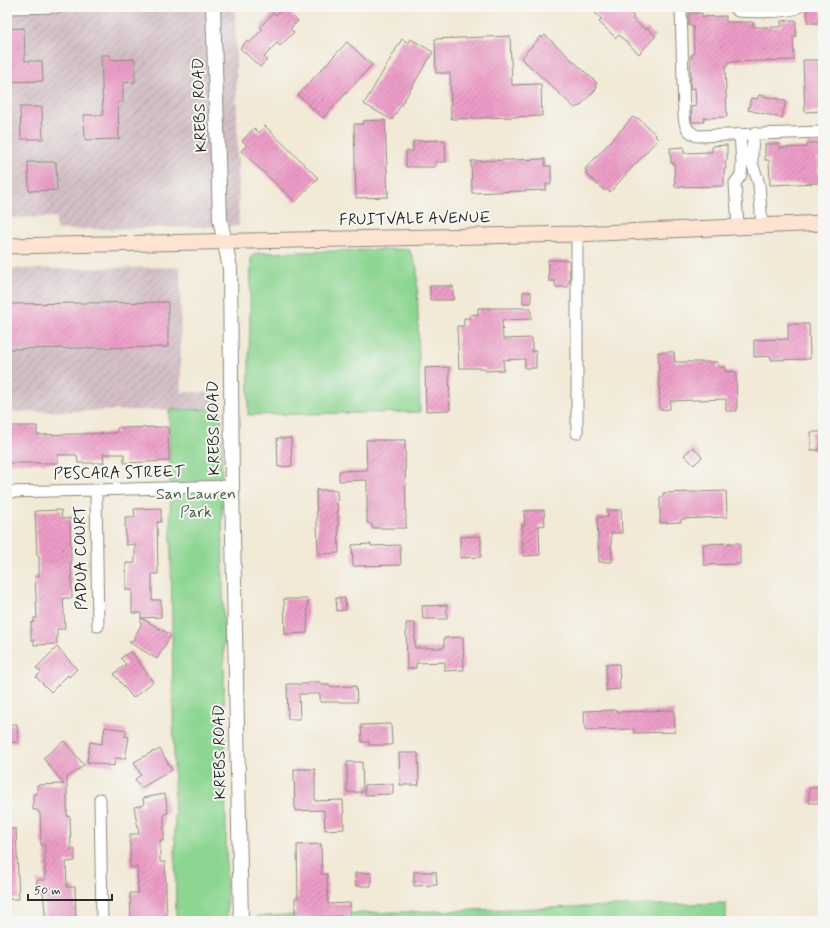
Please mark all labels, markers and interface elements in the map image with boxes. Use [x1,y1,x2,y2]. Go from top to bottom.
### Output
street label: KREBS ROAD [188,57,212,153]
street label: FRUITVALE AVENUE [339,207,491,231]
street label: KREBS ROAD [203,380,225,476]
street label: PESCARA STREET [53,461,186,485]
park label: San Lauren Park [156,484,236,523]
street label: PADUA COURT [70,505,92,611]
street label: KREBS ROAD [209,704,231,800]
scale bar [28,876,112,902]
text: 50 m [34,883,61,899]

